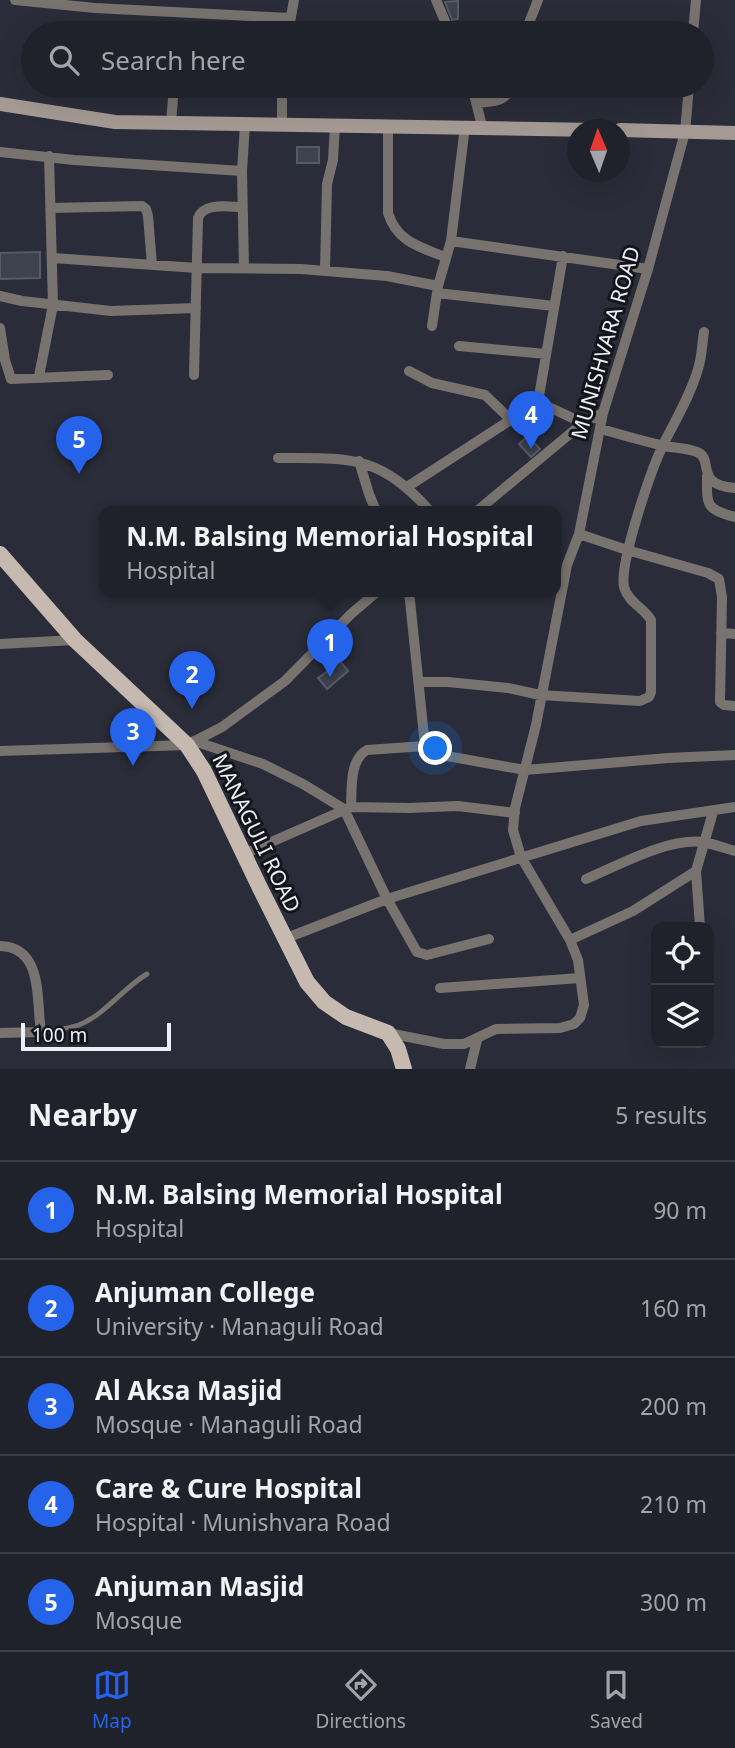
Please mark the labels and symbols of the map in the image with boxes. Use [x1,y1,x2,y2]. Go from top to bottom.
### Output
north arrow [567,119,630,182]
street label: MUNISHVARA ROAD [564,243,646,442]
pin: 4 [508,391,554,449]
pin: 5 [56,416,102,474]
pin: 1 [307,619,353,677]
pin: 2 [169,651,215,709]
pin: 3 [110,708,156,766]
your location [418,731,452,765]
street label: MANAGULI ROAD [206,748,308,917]
scale bar [21,1020,172,1052]

